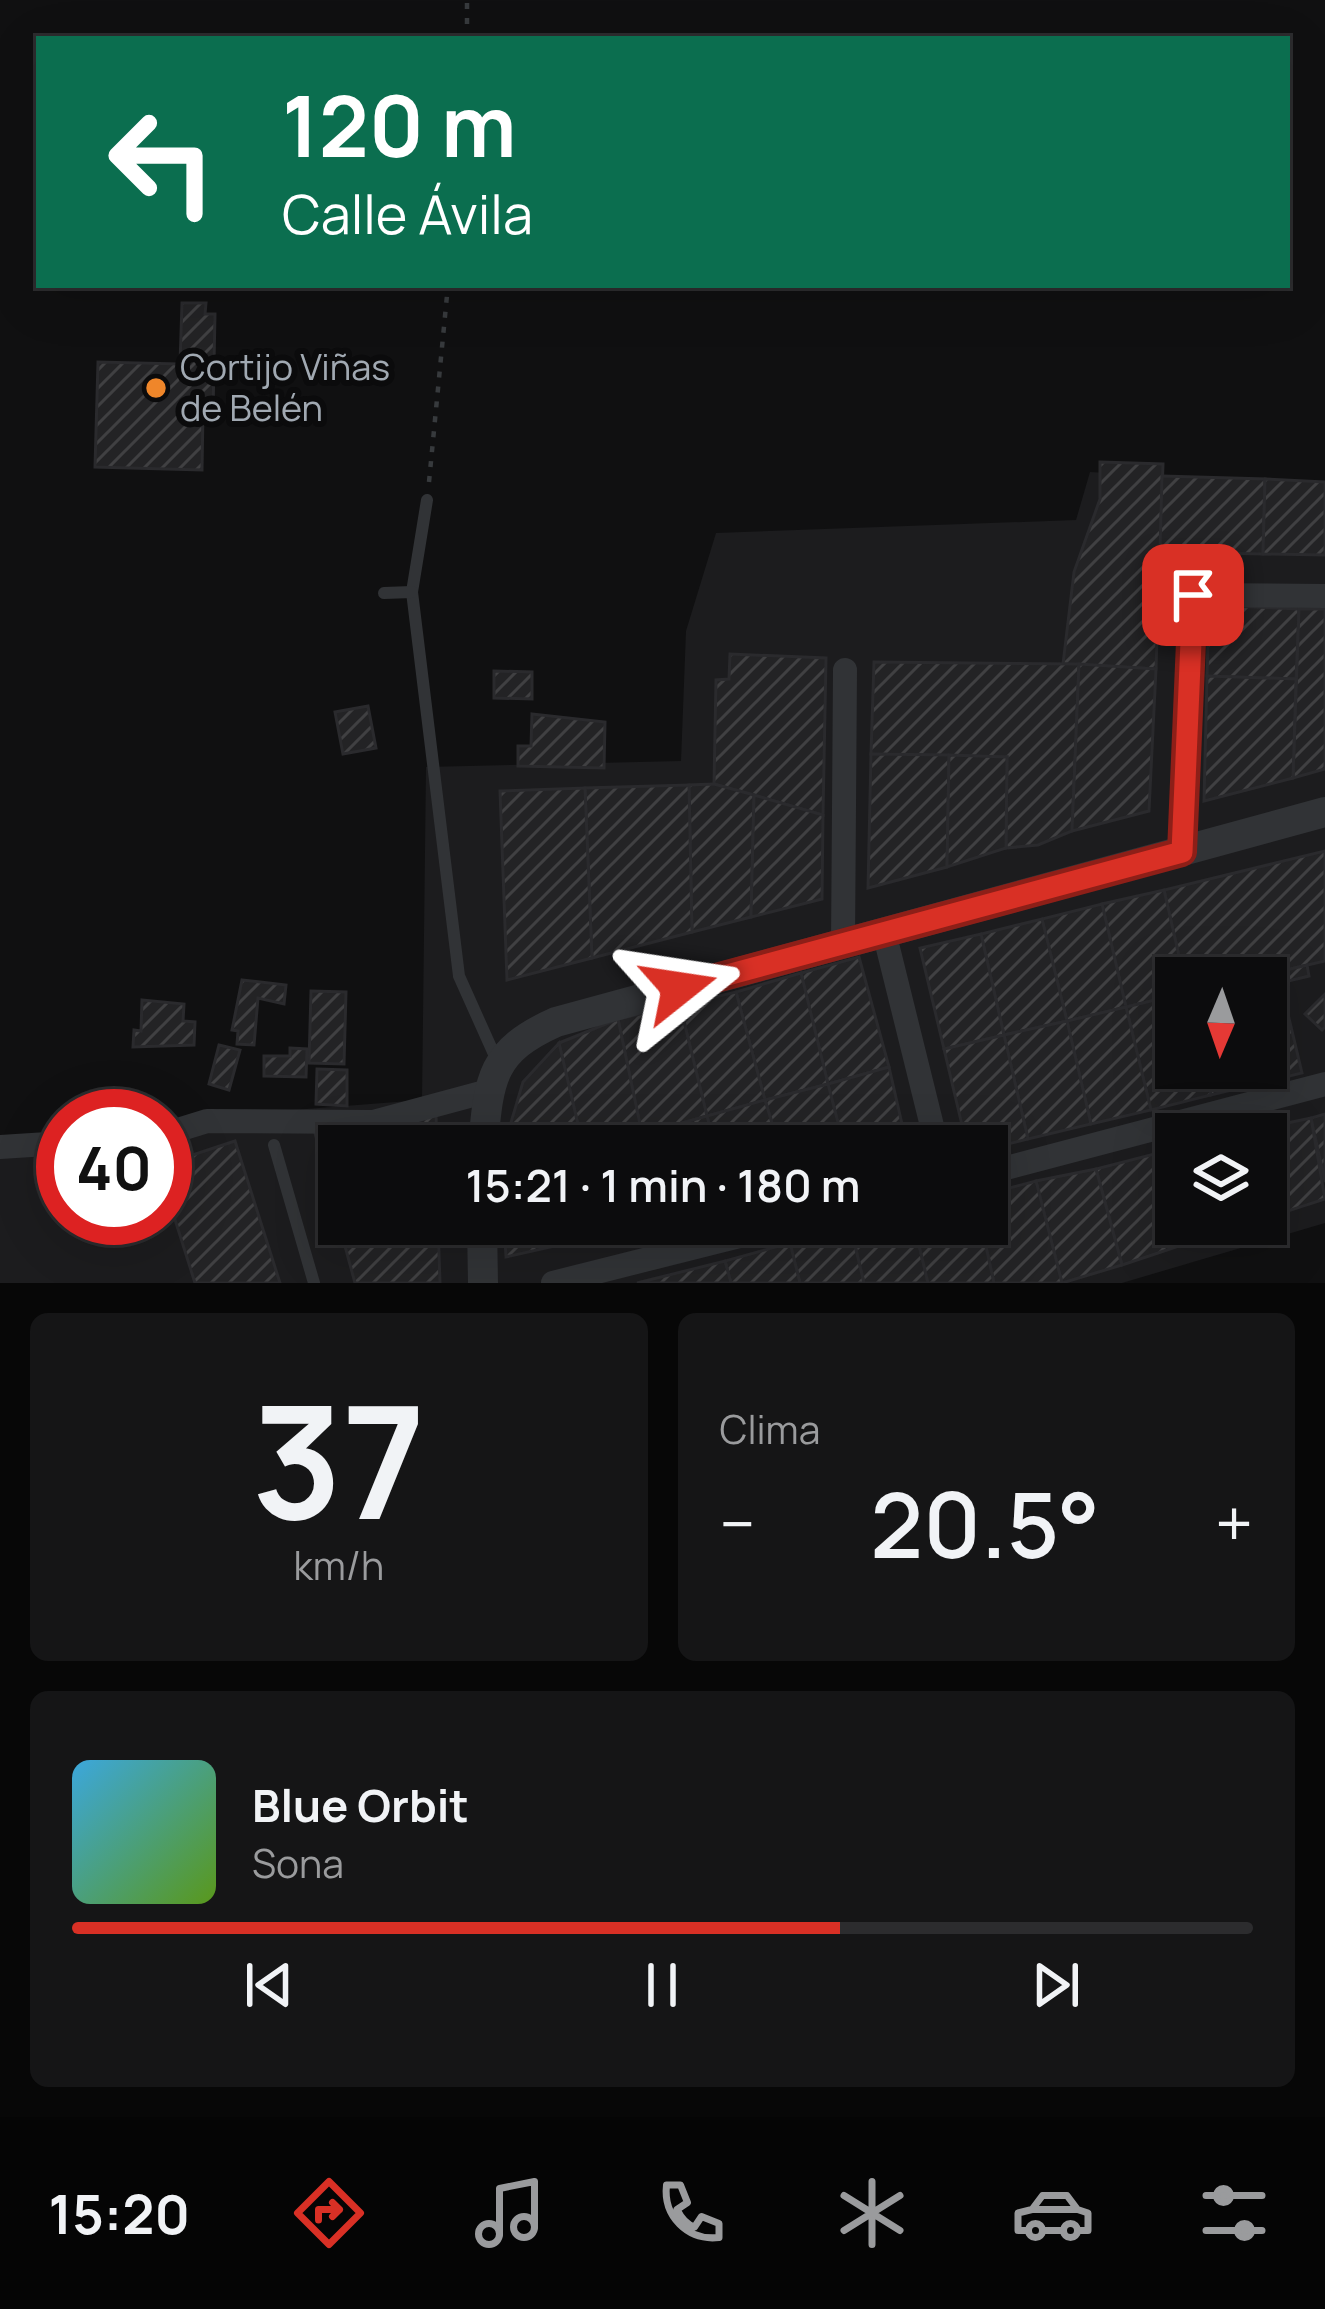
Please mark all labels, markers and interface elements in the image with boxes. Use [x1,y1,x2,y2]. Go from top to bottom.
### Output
text: 120 m [282,67,516,182]
icon: left [84,84,240,240]
text: Calle Ávila [282,176,533,250]
place label: Cortijo Viñas de Belén [180,342,390,432]
marker: Cortijo Viñas de Belén [143,375,169,401]
pin [1142,544,1244,646]
icon: arrive [1160,562,1226,628]
position arrow [616,925,742,1051]
north arrow [1155,957,1287,1089]
map controls [1155,957,1287,1245]
speed limit sign: 40 [36,1089,192,1245]
button: layers [1155,1113,1287,1245]
text: 15:21 · 1 min · 180 m [465,1154,861,1216]
text: 37 [252,1353,426,1566]
text: Clima [720,1402,820,1456]
text: 20.5° [870,1462,1100,1585]
text: − [720,1478,755,1568]
text: + [1215,1478,1253,1568]
text: km/h [293,1538,384,1592]
text: Blue Orbit [252,1774,469,1836]
text: Sona [252,1836,344,1890]
icon: previous [236,1952,302,2018]
icon: pause [629,1952,695,2018]
icon: next [1023,1952,1089,2018]
icon: directions [287,2171,371,2255]
icon: music [468,2171,552,2255]
icon: phone [649,2171,733,2255]
icon: climate [830,2171,914,2255]
icon: car [1011,2171,1095,2255]
icon: filters [1192,2171,1276,2255]
text: 15:20 [49,2176,190,2250]

